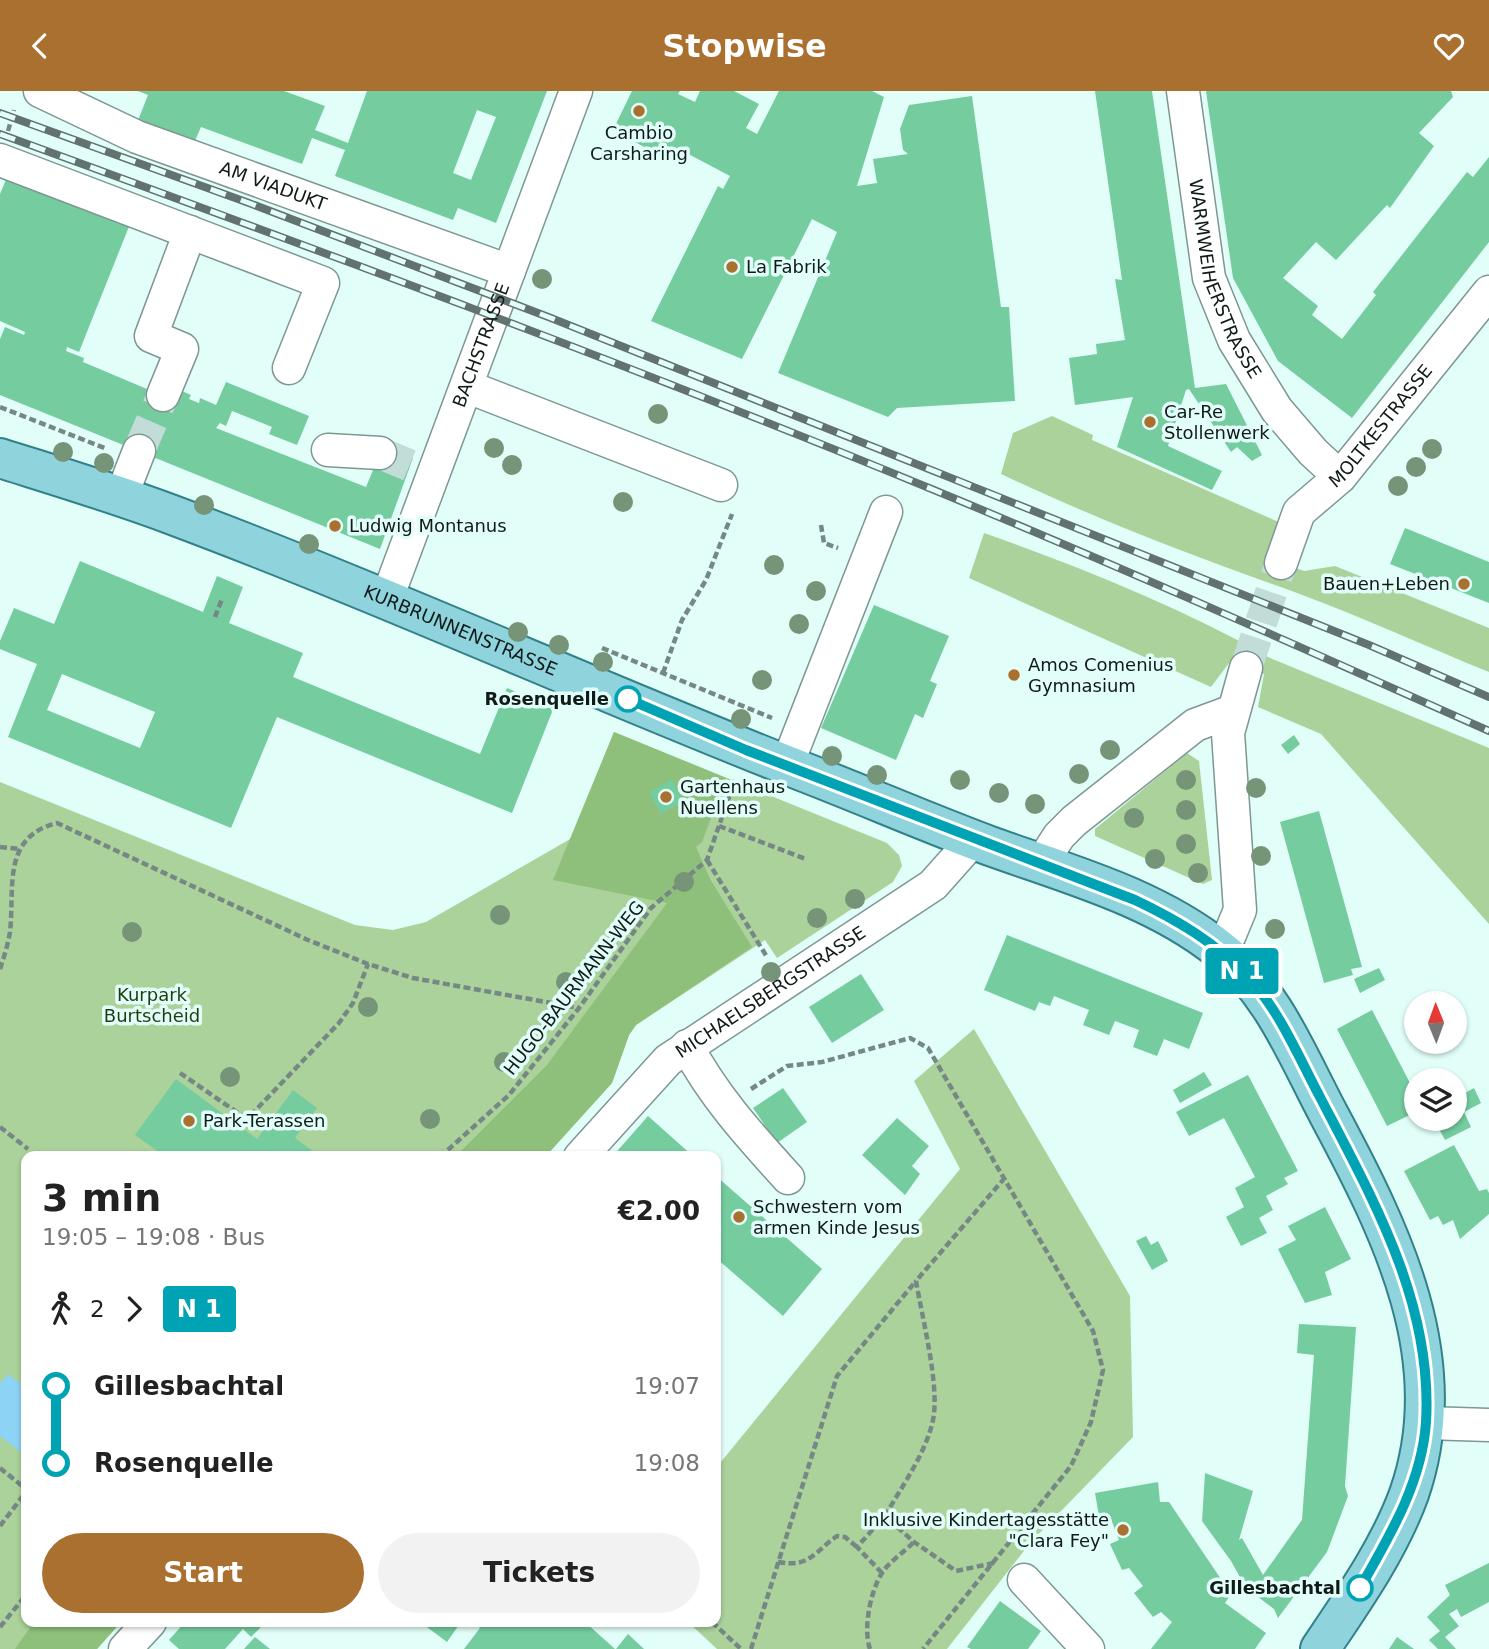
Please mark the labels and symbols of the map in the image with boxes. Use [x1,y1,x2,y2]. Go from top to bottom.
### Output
marker: Cambio Carsharing [631,103,647,119]
place label: Cambio Carsharing [590,122,688,164]
street label: AM VIADUKT [217,157,330,215]
street label: WARMWEIHERSTRASSE [1185,178,1266,382]
place label: La Fabrik [746,256,827,277]
marker: La Fabrik [724,259,740,275]
street label: BACHSTRASSE [448,280,514,410]
street label: MOLTKESTRASSE [1324,360,1436,492]
place label: Car-Re Stollenwerk [1164,401,1270,443]
marker: Car-Re Stollenwerk [1142,414,1158,430]
place label: Ludwig Montanus [349,515,507,536]
marker: Ludwig Montanus [327,518,343,534]
place label: Bauen+Leben [1323,573,1450,594]
marker: Bauen+Leben [1456,576,1472,592]
street label: KURBRUNNENSTRASSE [361,581,561,680]
place label: Amos Comenius Gymnasium [1028,654,1173,696]
marker: Amos Comenius Gymnasium [1006,667,1022,683]
marker: Rosenquelle [615,686,641,712]
place label: Rosenquelle [485,688,609,709]
place label: Gartenhaus Nuellens [680,776,785,818]
marker: Gartenhaus Nuellens [658,789,674,805]
street label: HUGO-BAURMANN-WEG [499,896,648,1079]
street label: MICHAELSBERGSTRASSE [672,922,869,1062]
line badge: N 1 [1202,948,1282,994]
park label: Kurpark Burtscheid [104,984,200,1026]
north arrow [1404,991,1466,1053]
place label: Park-Terassen [203,1110,325,1131]
marker: Park-Terassen [181,1113,197,1129]
place label: Schwestern vom armen Kinde Jesus [753,1196,920,1238]
marker: Schwestern vom armen Kinde Jesus [731,1209,747,1225]
place label: Inklusive Kindertagesstätte "Clara Fey" [863,1509,1109,1551]
marker: Inklusive Kindertagesstätte "Clara Fey" [1115,1522,1131,1538]
marker: Gillesbachtal [1347,1575,1373,1601]
place label: Gillesbachtal [1209,1577,1341,1598]

